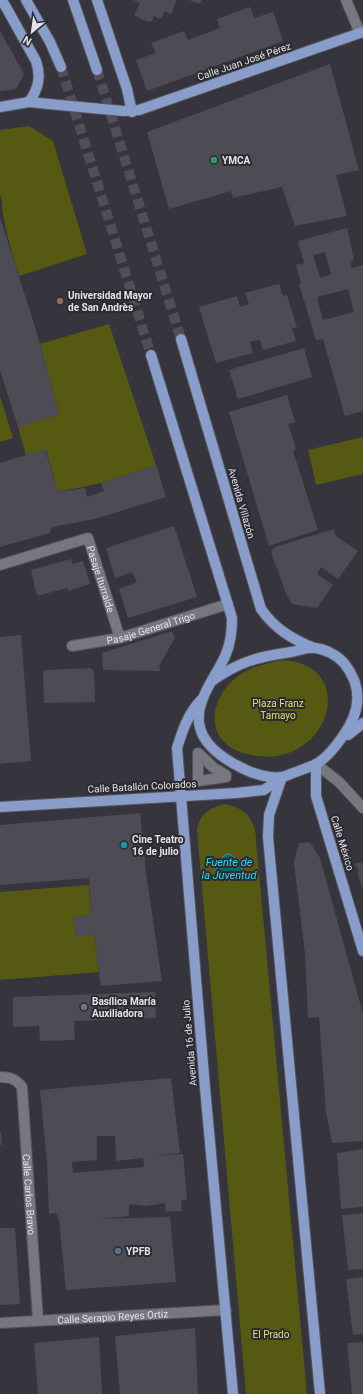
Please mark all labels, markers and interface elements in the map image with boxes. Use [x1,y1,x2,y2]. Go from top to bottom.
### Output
north arrow [12,12,52,52]
text: N [21,33,34,48]
street label: Calle Juan José Pérez [196,40,292,83]
marker: YMCA [209,155,219,165]
place label: YMCA [222,155,250,166]
place label: Universidad Mayor de San Andrès [68,290,152,313]
marker: Universidad Mayor de San Andrès [55,296,65,306]
street label: Avenida Villazón [226,466,257,540]
street label: Pasaje Iturralde [85,544,116,614]
street label: Pasaje General Trigo [106,610,197,646]
park label: Plaza Franz Tamayo [252,698,304,721]
street label: Calle Batallón Colorados [87,778,197,795]
street label: Calle México [329,814,356,872]
place label: Cine Teatro 16 de julio [132,834,184,857]
marker: Cine Teatro 16 de julio [119,840,129,850]
water label: Fuente de la Juventud [202,856,257,882]
place label: Basílica María Auxiliadora [92,996,156,1019]
street label: Avenida 16 de Julio [180,999,199,1087]
marker: Basílica María Auxiliadora [79,1002,89,1012]
street label: Calle Carlos Bravo [21,1154,37,1236]
marker: YPFB [113,1246,123,1256]
place label: YPFB [126,1246,151,1257]
street label: Calle Serapio Reyes Ortiz [57,1308,169,1326]
park label: El Prado [253,1329,290,1340]

